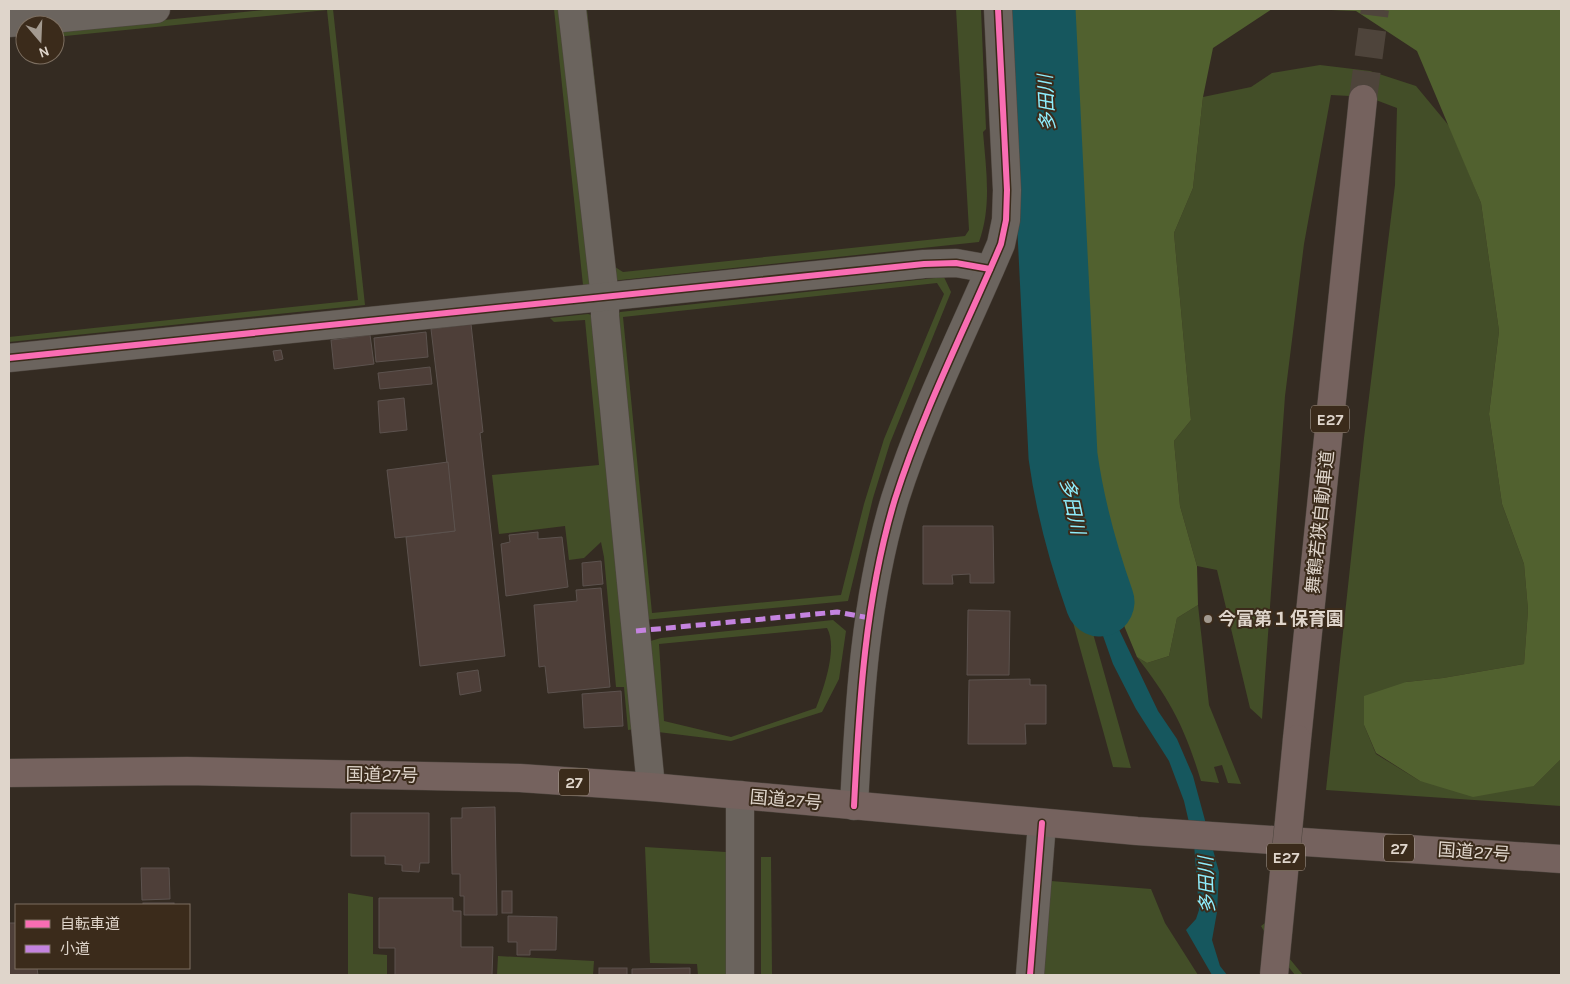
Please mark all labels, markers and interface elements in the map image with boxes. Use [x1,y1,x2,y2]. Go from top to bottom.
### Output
north arrow [15,15,65,65]
text: N [37,42,52,61]
water label: 多田川 [1034,72,1059,132]
road number: E27 [1311,406,1349,432]
street label: 舞鶴若狭自動車道 [1302,449,1338,595]
water label: 多田川 [1055,476,1089,538]
place label: 今富第１保育園 [1218,608,1344,630]
marker: 今富第１保育園 [1202,613,1214,625]
street label: 国道27号 [345,763,419,787]
road number: 27 [559,769,589,796]
street label: 国道27号 [749,786,823,814]
road number: 27 [1384,834,1414,861]
street label: 国道27号 [1437,838,1511,866]
road number: E27 [1267,844,1305,870]
water label: 多田川 [1195,854,1219,914]
legend [15,904,190,969]
text: 自転車道 [60,915,120,933]
text: 小道 [60,940,90,958]

